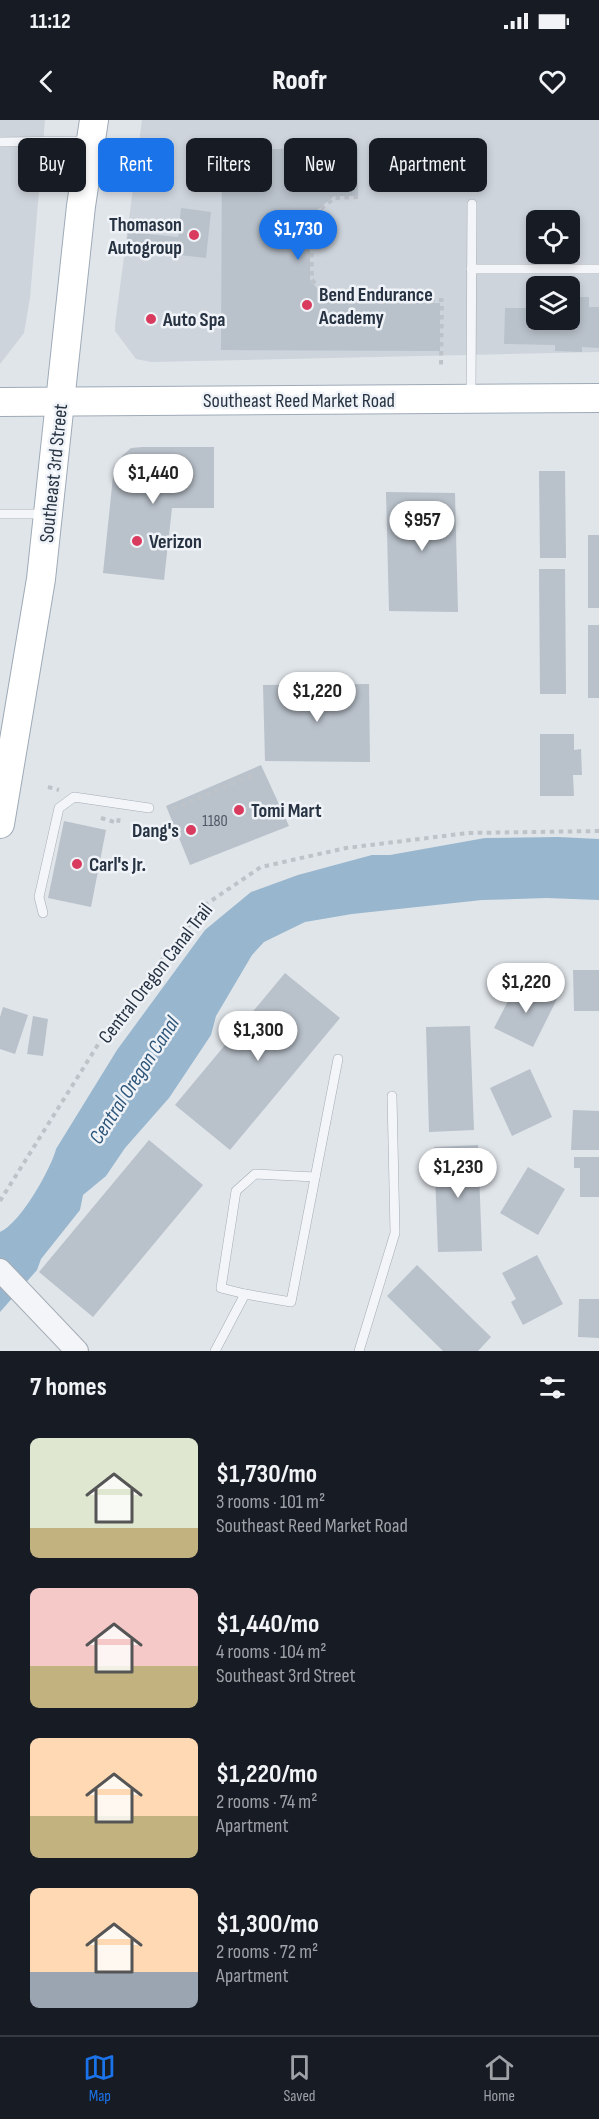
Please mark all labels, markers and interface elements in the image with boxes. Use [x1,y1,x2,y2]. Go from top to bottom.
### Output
text: 11:12 [30,8,71,35]
icon: back [30,65,63,98]
text: Roofr [272,65,327,97]
icon: heart [536,65,569,98]
chip: Buy [18,138,86,192]
chip: Rent [98,138,174,192]
chip: Filters [186,138,272,192]
chip: New [284,138,357,192]
chip: Apartment [369,138,487,192]
pin: $1,730 [249,210,347,261]
map controls [526,210,580,330]
button: locate [526,210,580,264]
place label: Thomason Autogroup [107,213,182,260]
text: $1,730 [273,217,323,241]
marker: Thomason Autogroup [187,228,201,242]
button: layers [526,276,580,330]
place label: Bend Endurance Academy [318,283,433,330]
marker: Bend Endurance Academy [300,298,314,312]
place label: Auto Spa [162,308,225,332]
marker: Auto Spa [144,312,158,326]
street label: Southeast Reed Market Road [203,389,395,413]
street label: Southeast 3rd Street [35,402,73,544]
pin: $1,440 [104,454,202,505]
text: $1,440 [127,461,179,485]
pin: $957 [386,501,458,552]
text: $957 [403,508,441,532]
place label: Verizon [149,530,202,554]
marker: Verizon [130,534,144,548]
pin: $1,220 [268,672,366,723]
text: $1,220 [292,679,342,703]
place label: Tomi Mart [251,799,322,823]
marker: Tomi Mart [232,803,246,817]
house number: 1180 [202,812,228,831]
place label: Dang's [132,819,179,843]
marker: Dang's [184,823,198,837]
place label: Carl's Jr. [89,853,146,877]
marker: Carl's Jr. [70,857,84,871]
street label: Central Oregon Canal Trail [94,899,218,1048]
pin: $1,220 [477,963,575,1014]
text: $1,220 [501,970,551,994]
water label: Central Oregon Canal [84,1011,186,1149]
pin: $1,300 [209,1011,307,1062]
text: $1,300 [232,1018,284,1042]
pin: $1,230 [409,1148,507,1199]
text: $1,230 [433,1155,483,1179]
icon: filters [536,1371,569,1404]
text: 7 homes [30,1372,107,1403]
text: $1,730/mo [216,1459,317,1490]
icon: home [78,1462,150,1534]
text: 3 rooms · 101 m² [216,1490,325,1514]
text: Southeast Reed Market Road [216,1514,408,1538]
text: $1,440/mo [216,1609,319,1640]
icon: home [78,1612,150,1684]
text: 4 rooms · 104 m² [216,1640,326,1664]
text: Southeast 3rd Street [216,1664,356,1688]
text: $1,220/mo [216,1759,318,1790]
icon: home [78,1762,150,1834]
text: 2 rooms · 74 m² [216,1790,317,1814]
text: Apartment [216,1814,289,1838]
text: $1,300/mo [216,1909,319,1940]
icon: home [78,1912,150,1984]
text: 2 rooms · 72 m² [216,1940,318,1964]
text: Apartment [216,1964,289,1988]
tab: Map [83,2051,116,2106]
tab: Saved [283,2051,316,2106]
tab: Home [483,2051,516,2106]

